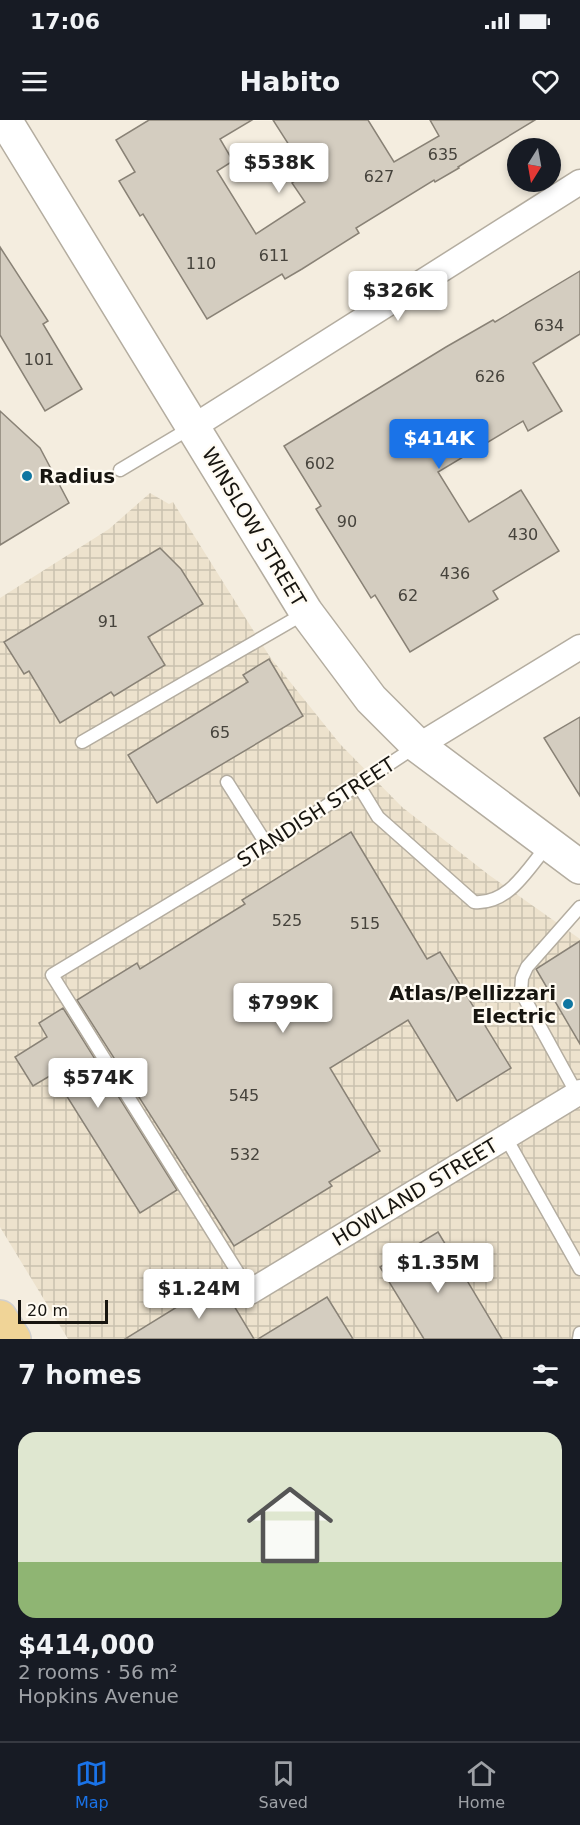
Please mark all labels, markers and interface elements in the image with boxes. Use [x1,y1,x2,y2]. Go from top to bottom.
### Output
text: 17:06 [30,9,100,34]
icon: menu [18,65,51,98]
icon: heart [529,65,562,98]
text: Habito [240,66,340,97]
north arrow [507,138,561,192]
map controls [507,138,561,192]
pin: $538K [237,143,321,194]
house number: 635 [428,145,458,164]
text: $538K [243,150,315,174]
house number: 627 [364,167,394,186]
house number: 611 [259,246,289,265]
house number: 110 [186,254,216,273]
pin: $326K [356,271,440,322]
text: $326K [362,278,434,302]
house number: 634 [534,316,564,335]
house number: 101 [24,350,54,369]
house number: 626 [475,367,505,386]
pin: $414K [397,419,481,470]
text: $414K [403,426,475,450]
street label: WINSLOW STREET [197,443,312,612]
house number: 602 [305,454,335,473]
place label: Radius [39,464,115,488]
marker: Radius [20,469,34,483]
house number: 90 [337,512,357,531]
house number: 430 [508,525,538,544]
house number: 436 [440,564,470,583]
house number: 62 [398,586,418,605]
house number: 91 [98,612,118,631]
house number: 65 [210,723,230,742]
street label: STANDISH STREET [232,751,400,872]
house number: 525 [272,911,302,930]
house number: 515 [350,914,380,933]
place label: Atlas/Pellizzari Electric [389,981,556,1028]
pin: $799K [241,983,325,1034]
text: $799K [247,990,319,1014]
marker: Atlas/Pellizzari Electric [561,997,575,1011]
pin: $574K [56,1058,140,1109]
text: $574K [62,1065,134,1089]
house number: 545 [229,1086,259,1105]
street label: HOWLAND STREET [328,1133,503,1251]
house number: 532 [230,1145,260,1164]
pin: $1.35M [389,1243,487,1294]
text: $1.35M [396,1250,480,1274]
pin: $1.24M [150,1269,248,1320]
text: $1.24M [157,1276,241,1300]
scale bar [18,1297,108,1324]
text: 20 m [27,1301,68,1320]
icon: filters [529,1359,562,1392]
text: 7 homes [18,1360,142,1390]
icon: home [236,1471,344,1579]
text: $414,000 [18,1630,155,1660]
text: 2 rooms · 56 m² [18,1660,178,1684]
text: Hopkins Avenue [18,1684,179,1708]
tab: Map [75,1757,109,1812]
tab: Saved [259,1757,308,1812]
tab: Home [458,1757,505,1812]

